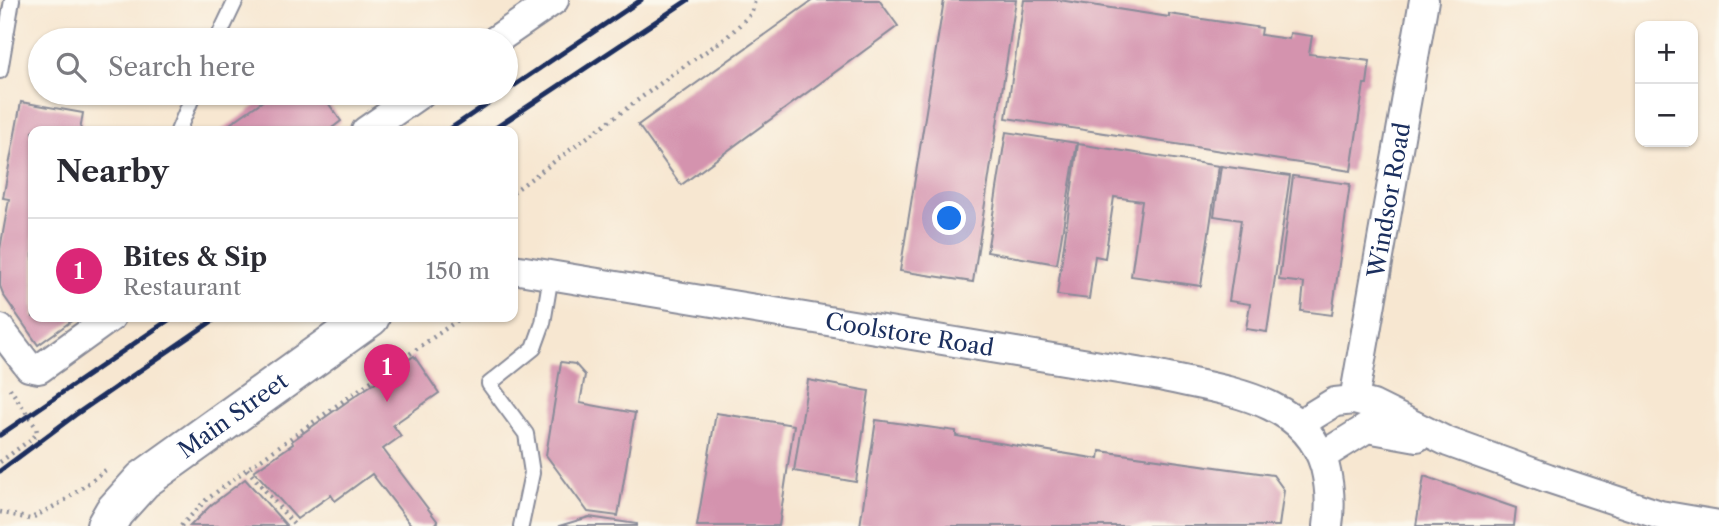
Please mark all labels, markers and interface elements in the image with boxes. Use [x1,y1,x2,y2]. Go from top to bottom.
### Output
map controls [1635,21,1698,147]
button: + [1635,21,1698,84]
search box [28,28,518,105]
icon: search [52,48,90,86]
text: Search here [108,51,255,83]
button: − [1635,84,1698,147]
street label: Windsor Road [1361,120,1416,281]
text: Nearby [56,153,169,190]
your location [932,201,966,235]
text: Bites & Sip [123,241,267,273]
text: 1 [74,257,84,285]
text: 150 m [426,257,490,285]
text: Restaurant [123,273,241,301]
street label: Coolstore Road [823,307,996,362]
pin: 1 [364,344,410,402]
street label: Main Street [173,367,293,464]

